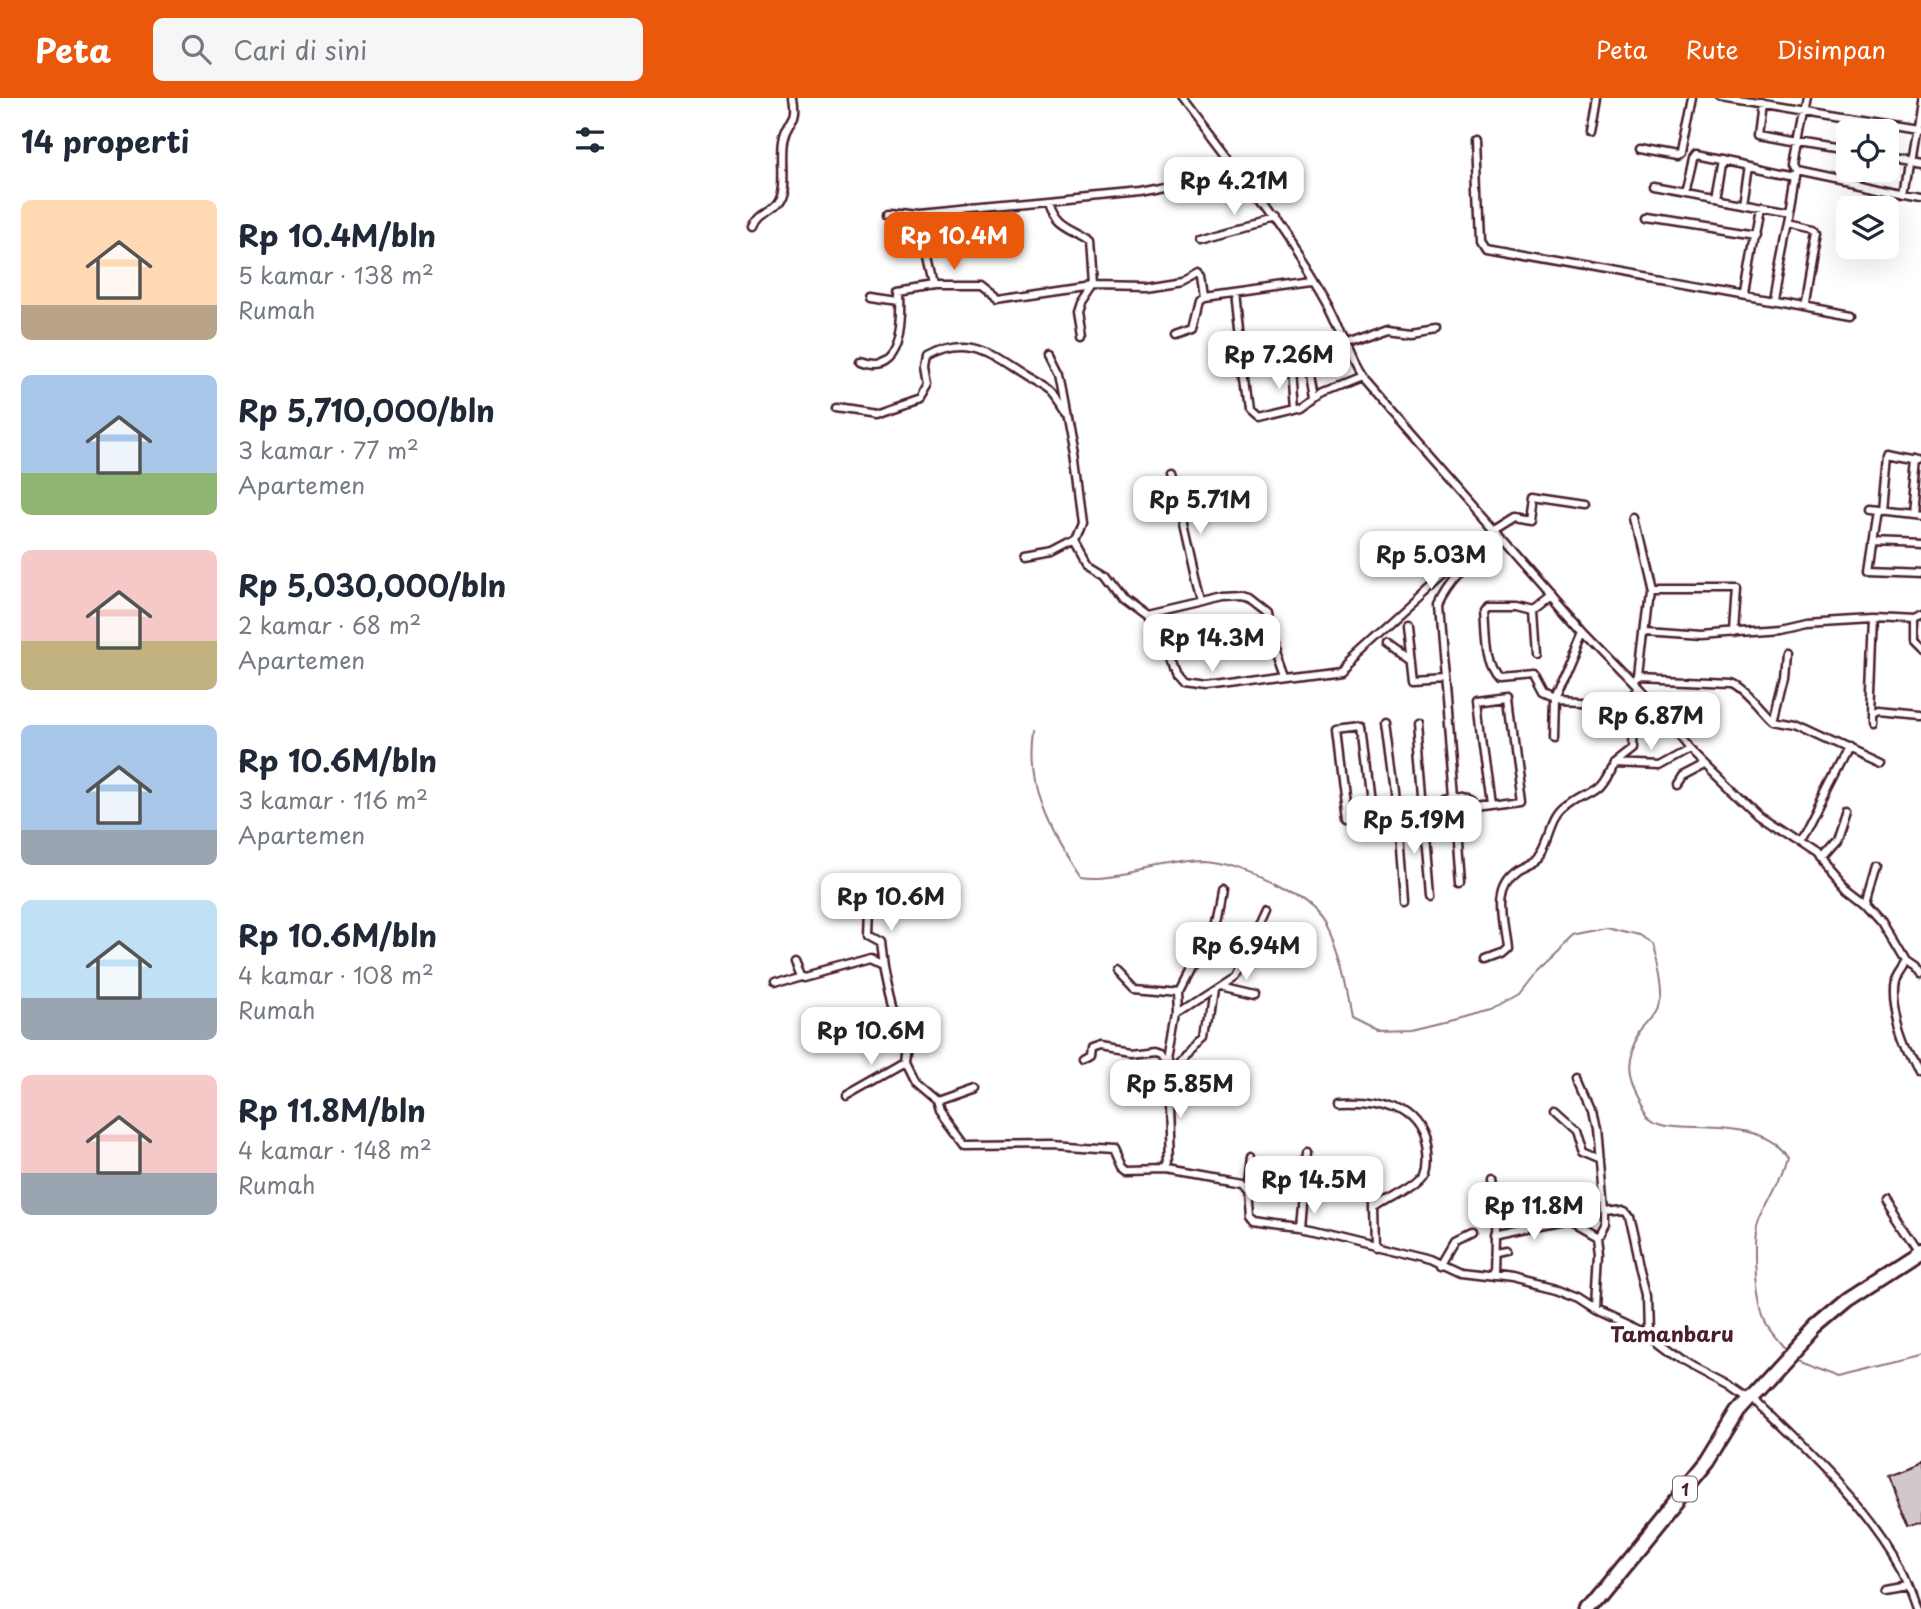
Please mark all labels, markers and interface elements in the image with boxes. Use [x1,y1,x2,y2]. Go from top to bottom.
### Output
search box [153,18,643,81]
text: Peta [35,24,111,74]
icon: search [177,30,215,68]
text: Cari di sini [233,30,367,69]
text: Peta [1596,31,1648,67]
text: Rute [1686,31,1738,67]
text: Disimpan [1776,31,1886,67]
text: 14 properti [21,118,189,163]
map controls [1836,119,1899,259]
button: locate [1836,119,1899,182]
icon: filters [571,121,609,159]
pin: Rp 4.21M [1162,158,1306,217]
text: Rp 4.21M [1180,162,1288,197]
button: layers [1836,196,1899,259]
text: Rp 10.4M/bln [238,212,436,257]
pin: Rp 10.4M [882,212,1026,272]
text: Rp 10.4M [900,217,1008,252]
icon: home [77,228,161,312]
text: 5 kamar · 138 m² [238,257,434,292]
text: Rumah [238,292,315,327]
pin: Rp 7.26M [1207,331,1351,391]
text: Rp 7.26M [1224,336,1334,371]
text: Rp 5,710,000/bln [238,387,495,432]
icon: home [77,403,161,487]
text: 3 kamar · 77 m² [238,432,419,467]
text: Apartemen [238,467,365,502]
pin: Rp 5.71M [1128,476,1272,536]
text: Rp 5.71M [1149,481,1251,516]
pin: Rp 5.03M [1359,532,1503,591]
text: Rp 5.03M [1376,536,1486,571]
text: Rp 5,030,000/bln [238,562,506,607]
icon: home [77,578,161,662]
text: 2 kamar · 68 m² [238,607,421,642]
pin: Rp 14.3M [1140,614,1284,674]
text: Rp 14.3M [1159,619,1265,654]
text: Apartemen [238,642,365,677]
pin: Rp 6.87M [1579,692,1723,752]
text: Rp 6.87M [1598,697,1704,732]
text: Rp 10.6M/bln [238,737,437,782]
icon: home [77,753,161,837]
text: 3 kamar · 116 m² [238,782,428,817]
pin: Rp 5.19M [1342,796,1486,856]
text: Rp 5.19M [1363,801,1465,836]
text: Apartemen [238,817,365,852]
pin: Rp 10.6M [819,874,963,933]
text: Rp 10.6M [837,878,945,913]
text: Rp 10.6M/bln [238,912,437,957]
pin: Rp 6.94M [1174,922,1318,982]
text: Rp 6.94M [1192,927,1300,962]
icon: home [77,928,161,1012]
text: 4 kamar · 108 m² [238,957,434,992]
text: Rumah [238,992,315,1027]
pin: Rp 10.6M [799,1007,943,1067]
text: Rp 10.6M [817,1012,925,1047]
pin: Rp 5.85M [1108,1060,1252,1120]
text: Rp 5.85M [1126,1065,1234,1100]
text: Rp 11.8M/bln [238,1087,426,1132]
icon: home [77,1103,161,1187]
text: 4 kamar · 148 m² [238,1132,432,1167]
pin: Rp 14.5M [1242,1156,1386,1216]
text: Rp 14.5M [1261,1161,1367,1196]
text: Rumah [238,1167,315,1202]
pin: Rp 11.8M [1462,1182,1606,1242]
text: Rp 11.8M [1484,1187,1584,1222]
district label: Tamanbaru [1610,1317,1734,1349]
road number: 1 [1673,1476,1697,1502]

